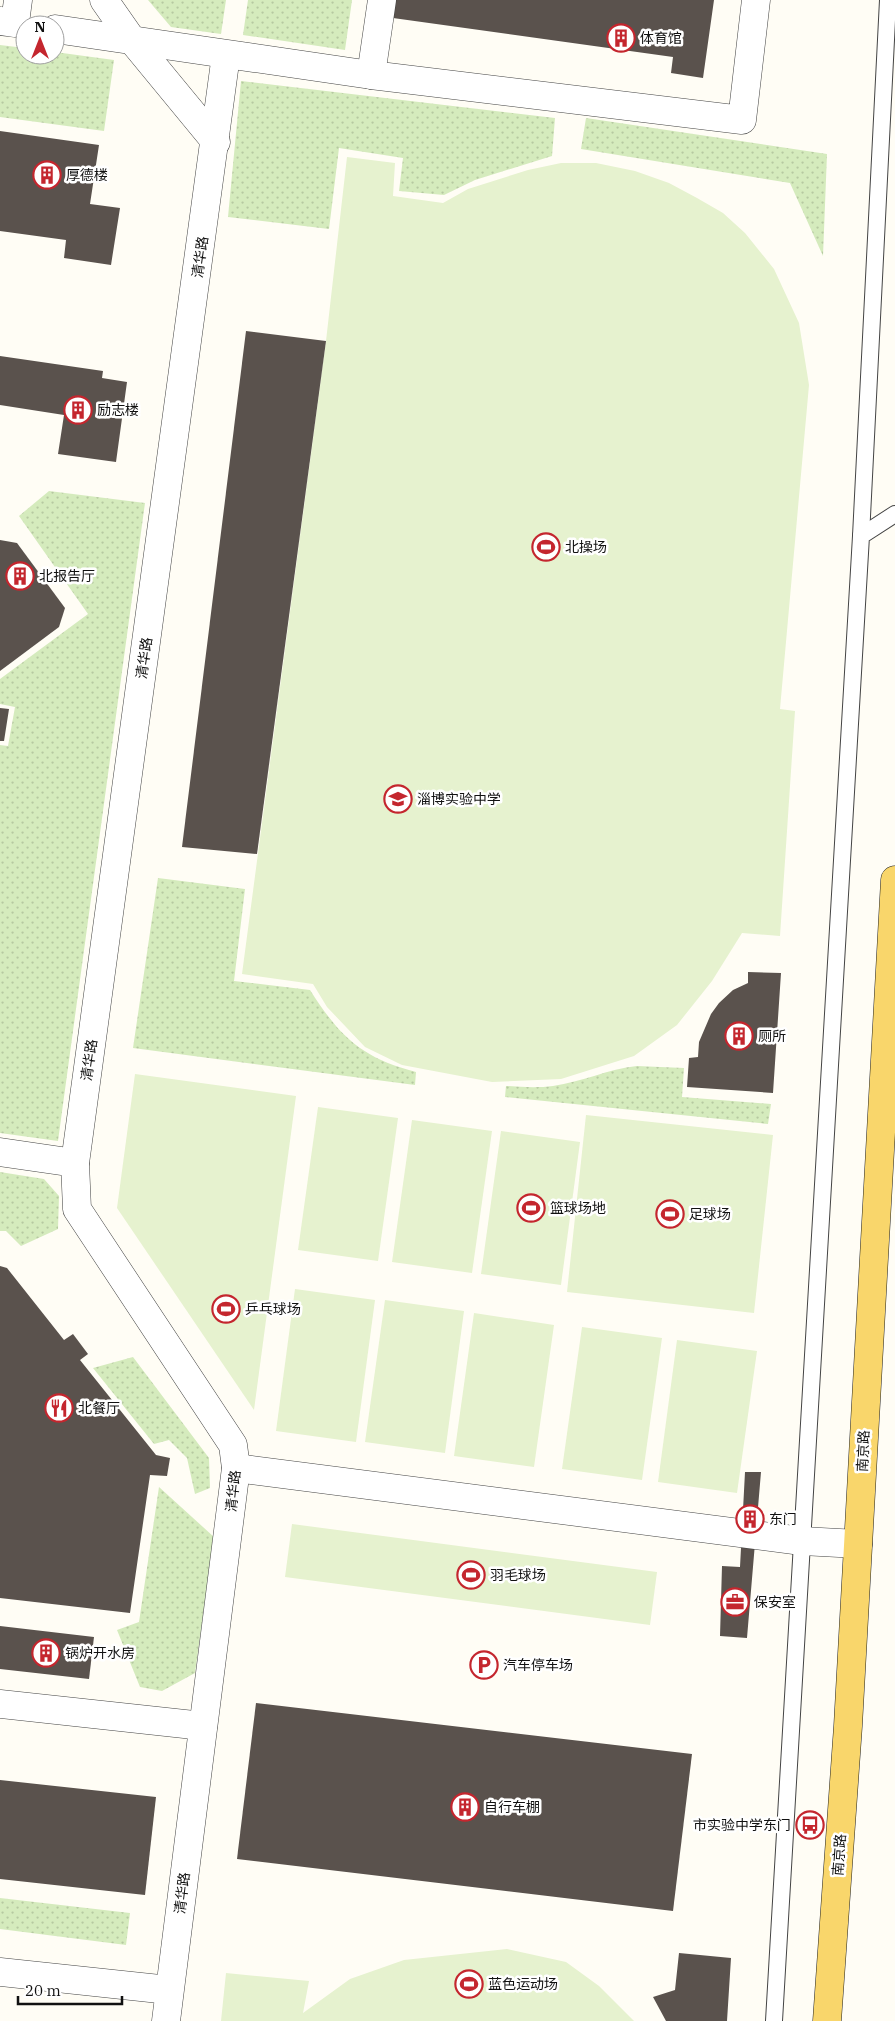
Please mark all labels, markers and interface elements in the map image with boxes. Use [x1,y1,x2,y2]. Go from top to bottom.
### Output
north arrow [15,15,65,65]
text: N [34,18,46,36]
building icon: 体育馆 [606,23,636,53]
place label: 体育馆 [640,29,682,47]
building icon: 厚德楼 [32,160,62,190]
place label: 厚德楼 [66,166,108,184]
street label: 清华路 [188,235,212,279]
building icon: 励志楼 [63,395,93,425]
place label: 励志楼 [97,401,139,419]
sports icon: 北操场 [531,532,561,562]
place label: 北操场 [565,538,607,556]
building icon: 北报告厅 [5,561,35,591]
place label: 北报告厅 [39,567,95,585]
street label: 清华路 [132,636,156,680]
school or university icon: 淄博实验中学 [383,784,413,814]
place label: 淄博实验中学 [417,790,501,808]
building icon: 厕所 [724,1021,754,1051]
place label: 厕所 [758,1027,786,1045]
street label: 清华路 [77,1038,101,1082]
sports icon: 篮球场地 [516,1193,546,1223]
place label: 篮球场地 [550,1199,606,1217]
sports icon: 足球场 [655,1199,685,1229]
place label: 足球场 [689,1205,731,1223]
sports icon: 乒乓球场 [211,1294,241,1324]
place label: 乒乓球场 [245,1300,301,1318]
restaurant icon: 北餐厅 [44,1393,74,1423]
place label: 北餐厅 [78,1399,120,1417]
street label: 南京路 [853,1430,873,1472]
street label: 清华路 [222,1469,244,1513]
building icon: 东门 [735,1504,765,1534]
place label: 东门 [769,1510,797,1528]
sports icon: 羽毛球场 [456,1560,486,1590]
place label: 羽毛球场 [490,1566,546,1584]
office icon: 保安室 [720,1587,750,1617]
place label: 保安室 [754,1593,796,1611]
building icon: 锅炉开水房 [31,1638,61,1668]
place label: 锅炉开水房 [65,1644,135,1662]
parking icon: 汽车停车场 [469,1650,499,1680]
place label: 汽车停车场 [503,1656,573,1674]
building icon: 自行车棚 [450,1792,480,1822]
place label: 自行车棚 [484,1798,540,1816]
bus stop icon: 市实验中学东门 [795,1810,825,1840]
place label: 市实验中学东门 [693,1816,791,1834]
street label: 南京路 [829,1833,849,1877]
street label: 清华路 [171,1871,193,1915]
sports icon: 蓝色运动场 [454,1969,484,1999]
scale bar [18,1974,121,2006]
place label: 蓝色运动场 [488,1975,558,1993]
text: 20 m [25,1981,61,2000]

